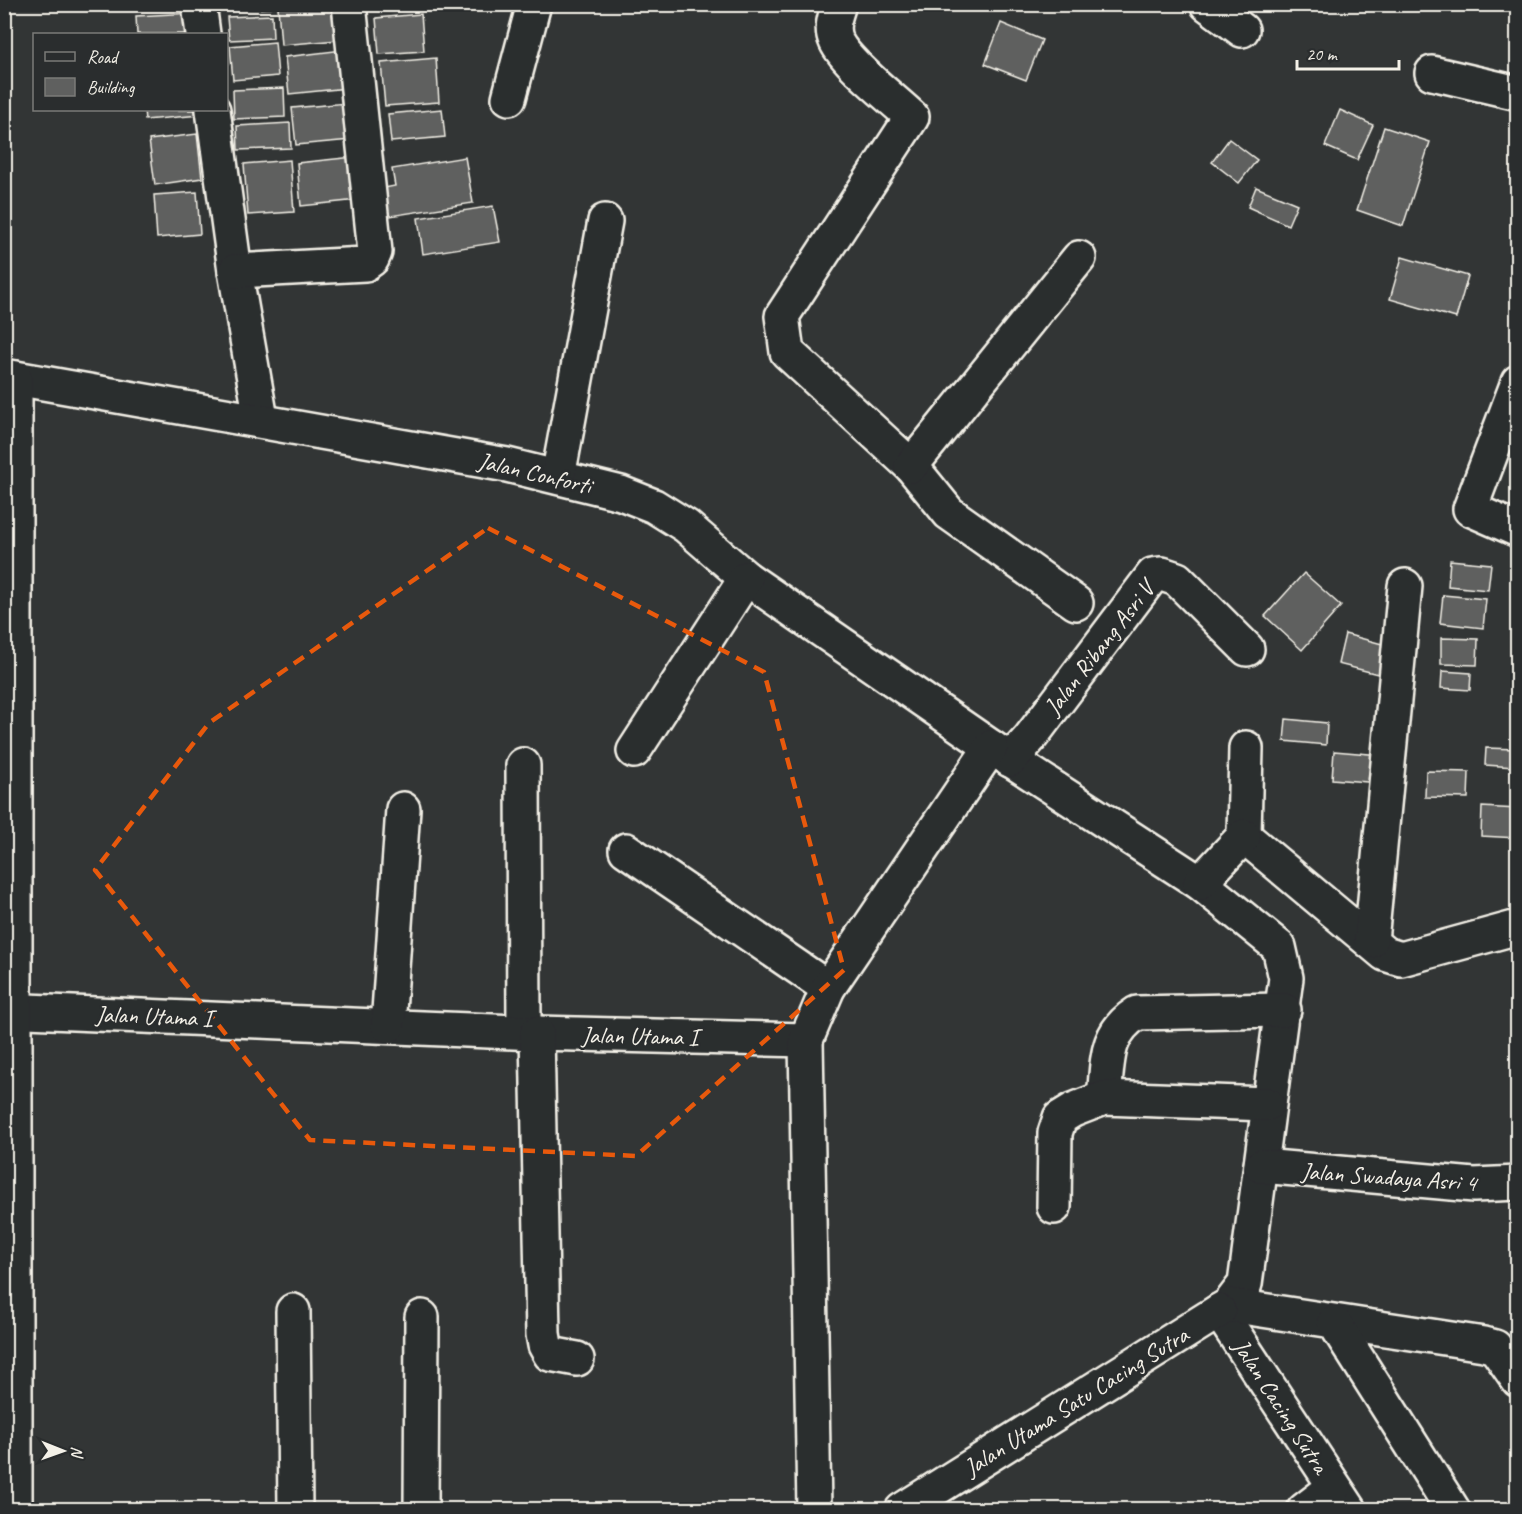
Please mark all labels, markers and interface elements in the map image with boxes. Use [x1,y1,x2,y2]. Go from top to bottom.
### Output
legend [33,33,228,111]
scale bar [1297,33,1399,71]
text: 20 m [1306,43,1339,65]
text: Road [87,46,120,68]
text: Building [87,76,136,98]
street label: Jalan Conforti [475,445,597,501]
street label: Jalan Ribang Asri V [1037,572,1163,722]
street label: Jalan Utama I [94,999,218,1033]
street label: Jalan Utama I [580,1020,704,1052]
street label: Jalan Swadaya Asri 4 [1300,1156,1480,1198]
street label: Jalan Utama Satu Cacing Sutra [957,1319,1195,1483]
street label: Jalan Cacing Sutra [1226,1332,1337,1481]
north arrow [33,1421,93,1481]
text: N [67,1446,87,1459]

